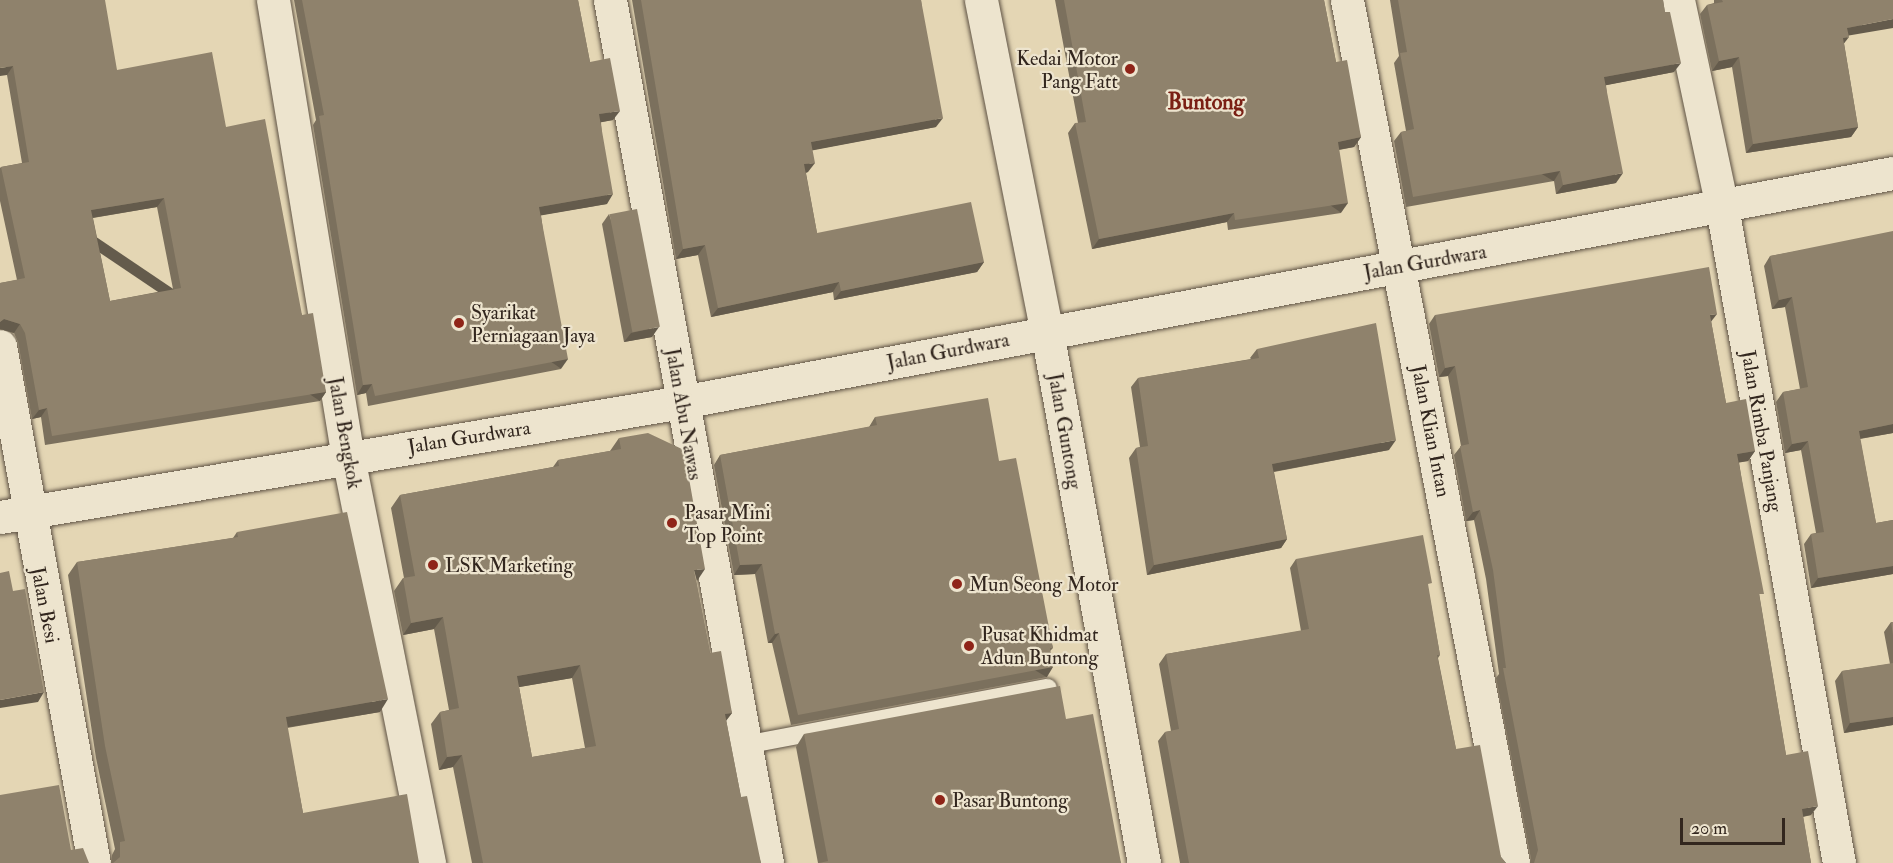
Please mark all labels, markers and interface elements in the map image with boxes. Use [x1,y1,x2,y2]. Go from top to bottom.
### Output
place label: Kedai Motor Pang Fatt [1016,46,1118,93]
marker: Kedai Motor Pang Fatt [1123,62,1137,76]
district label: Buntong [1168,90,1244,116]
street label: Jalan Gurdwara [1362,239,1488,285]
place label: Syarikat Perniagaan Jaya [471,300,595,347]
marker: Syarikat Perniagaan Jaya [452,316,466,330]
street label: Jalan Gurdwara [885,327,1011,375]
street label: Jalan Abu Nawas [661,346,707,482]
street label: Jalan Rimba Panjang [1736,348,1788,514]
street label: Jalan Klian Intan [1406,363,1456,499]
street label: Jalan Guntong [1043,371,1087,491]
street label: Jalan Bengkok [323,375,367,491]
street label: Jalan Gurdwara [406,415,532,459]
place label: Pasar Mini Top Point [684,500,770,547]
marker: Pasar Mini Top Point [665,516,679,530]
place label: LSK Marketing [445,553,573,577]
marker: LSK Marketing [426,558,440,572]
street label: Jalan Besi [26,565,64,645]
place label: Mun Seong Motor [969,572,1118,596]
marker: Mun Seong Motor [950,577,964,591]
place label: Pusat Khidmat Adun Buntong [981,622,1099,669]
marker: Pusat Khidmat Adun Buntong [962,639,976,653]
place label: Pasar Buntong [952,788,1068,812]
marker: Pasar Buntong [933,793,947,807]
scale bar [1683,806,1788,844]
text: 20 m [1691,817,1727,840]

